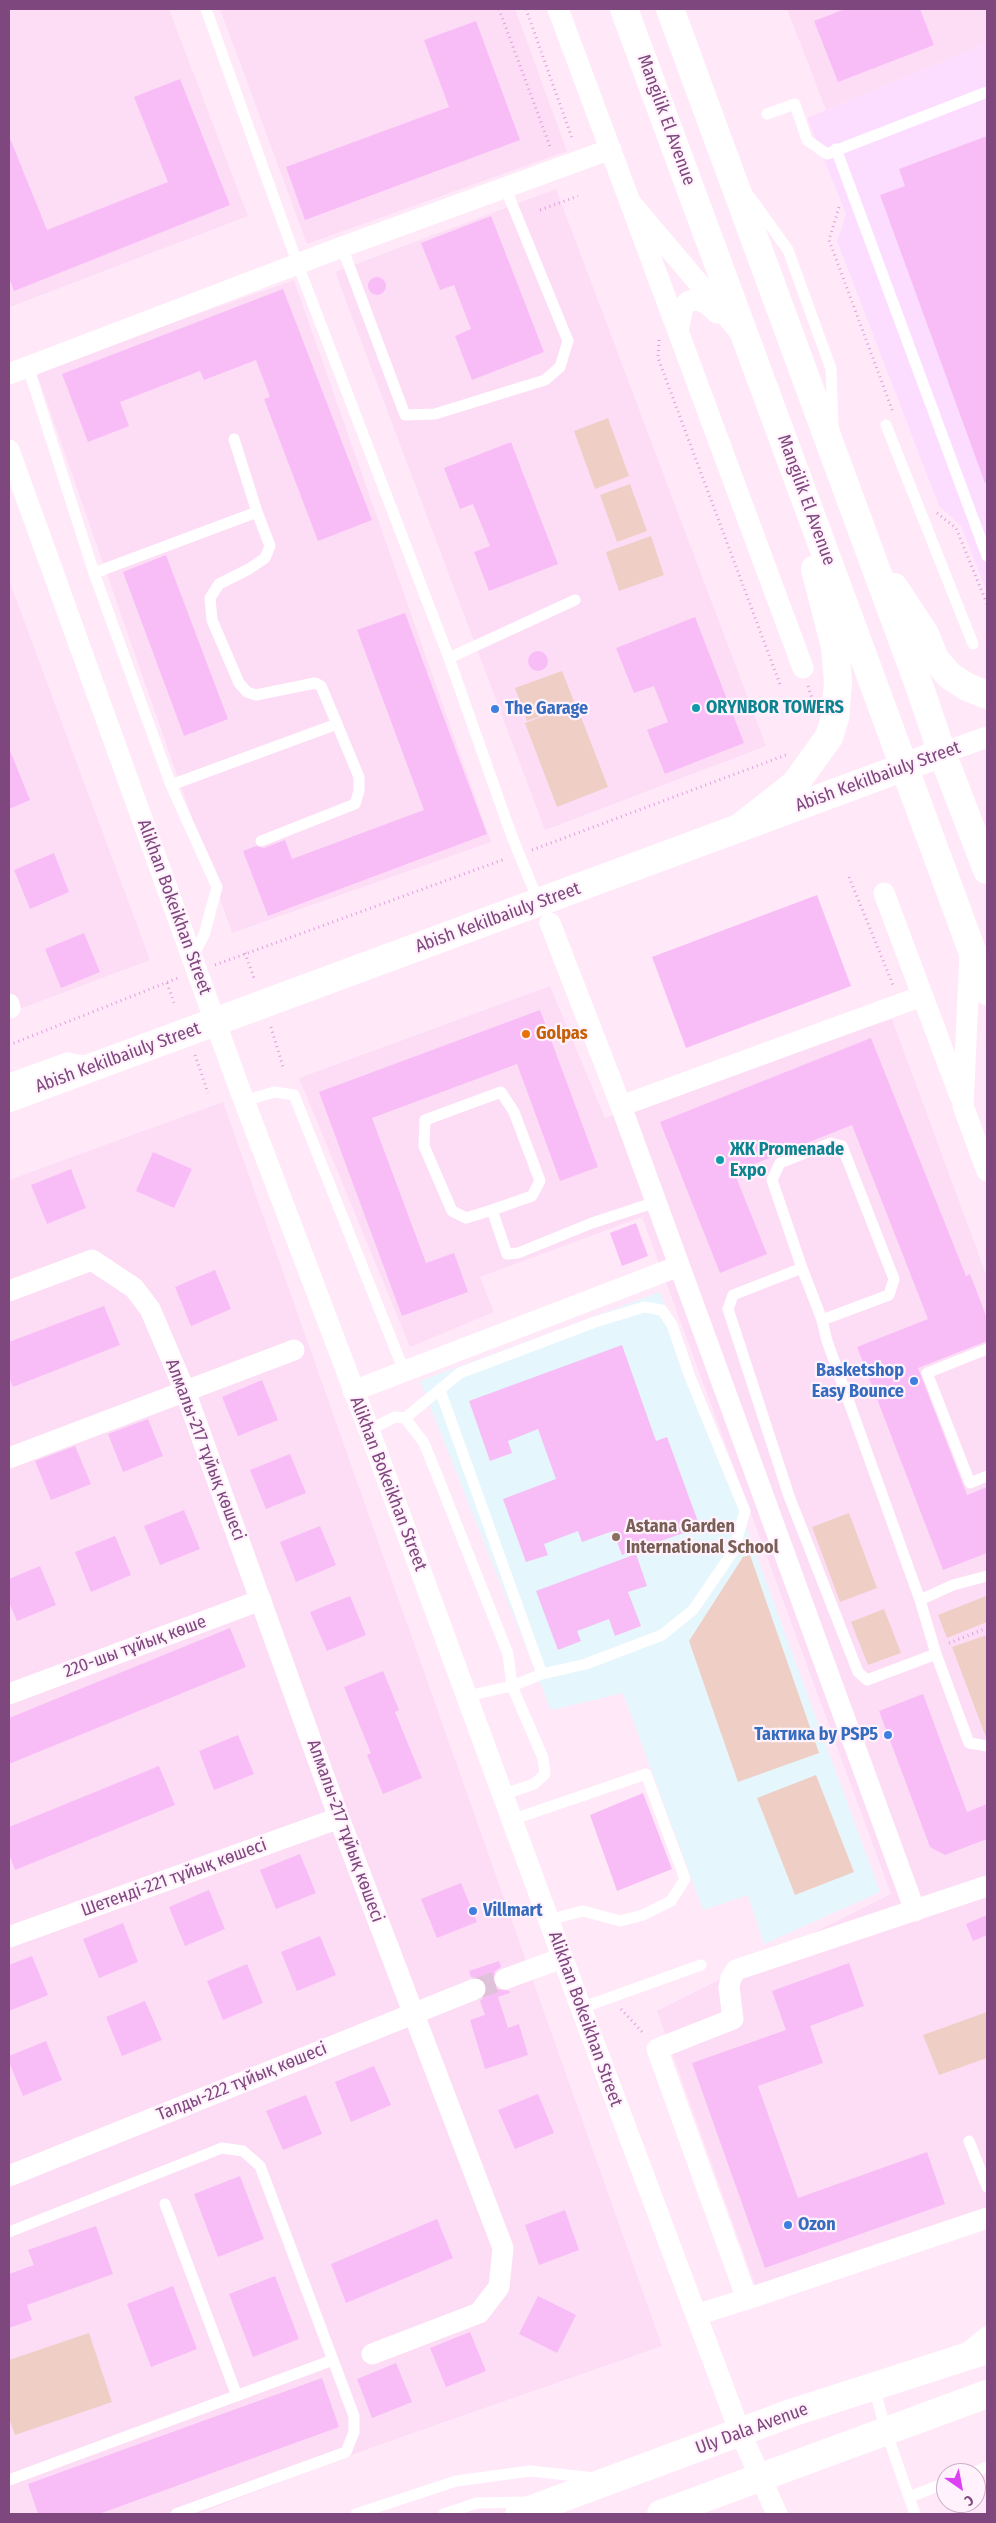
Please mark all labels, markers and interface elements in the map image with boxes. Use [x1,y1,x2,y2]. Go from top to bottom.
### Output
street label: Mangilik El Avenue [632,52,700,188]
street label: Mangilik El Avenue [772,432,840,568]
place label: ORYNBOR TOWERS [706,697,844,719]
place label: The Garage [505,698,588,720]
marker: ORYNBOR TOWERS [690,702,702,714]
marker: The Garage [489,703,501,715]
street label: Abish Kekilbaiuly Street [793,737,963,817]
street label: Alikhan Bokeikhan Street [132,816,216,998]
street label: Abish Kekilbaiuly Street [413,878,583,958]
street label: Abish Kekilbaiuly Street [33,1018,203,1098]
place label: Golpas [536,1023,588,1045]
marker: Golpas [520,1028,532,1040]
place label: ЖК Promenade Expo [730,1139,844,1182]
marker: ЖК Promenade Expo [714,1154,726,1166]
street label: Алмалы-217 тұйық көшесі [160,1356,250,1544]
place label: Basketshop Easy Bounce [812,1360,904,1402]
marker: Basketshop Easy Bounce [908,1375,920,1387]
street label: Alikhan Bokeikhan Street [345,1394,431,1574]
place label: Astana Garden International School [626,1516,779,1558]
marker: Astana Garden International School [610,1531,622,1543]
street label: 220-шы тұйық көше [61,1611,209,1683]
place label: Тактика by PSP5 [754,1724,878,1746]
marker: Тактика by PSP5 [882,1729,894,1741]
street label: Алмалы-217 тұйық көшесі [302,1737,388,1925]
street label: Шетенді-221 тұйық көшесі [78,1834,270,1922]
place label: Villmart [483,1900,543,1922]
marker: Villmart [467,1905,479,1917]
street label: Alikhan Bokeikhan Street [543,1928,627,2110]
street label: Талды-222 тұйық көшесі [154,2038,330,2126]
place label: Ozon [798,2214,836,2236]
marker: Ozon [782,2219,794,2231]
street label: Uly Dala Avenue [693,2399,811,2459]
north arrow [936,2463,986,2513]
text: С [961,2491,977,2509]

